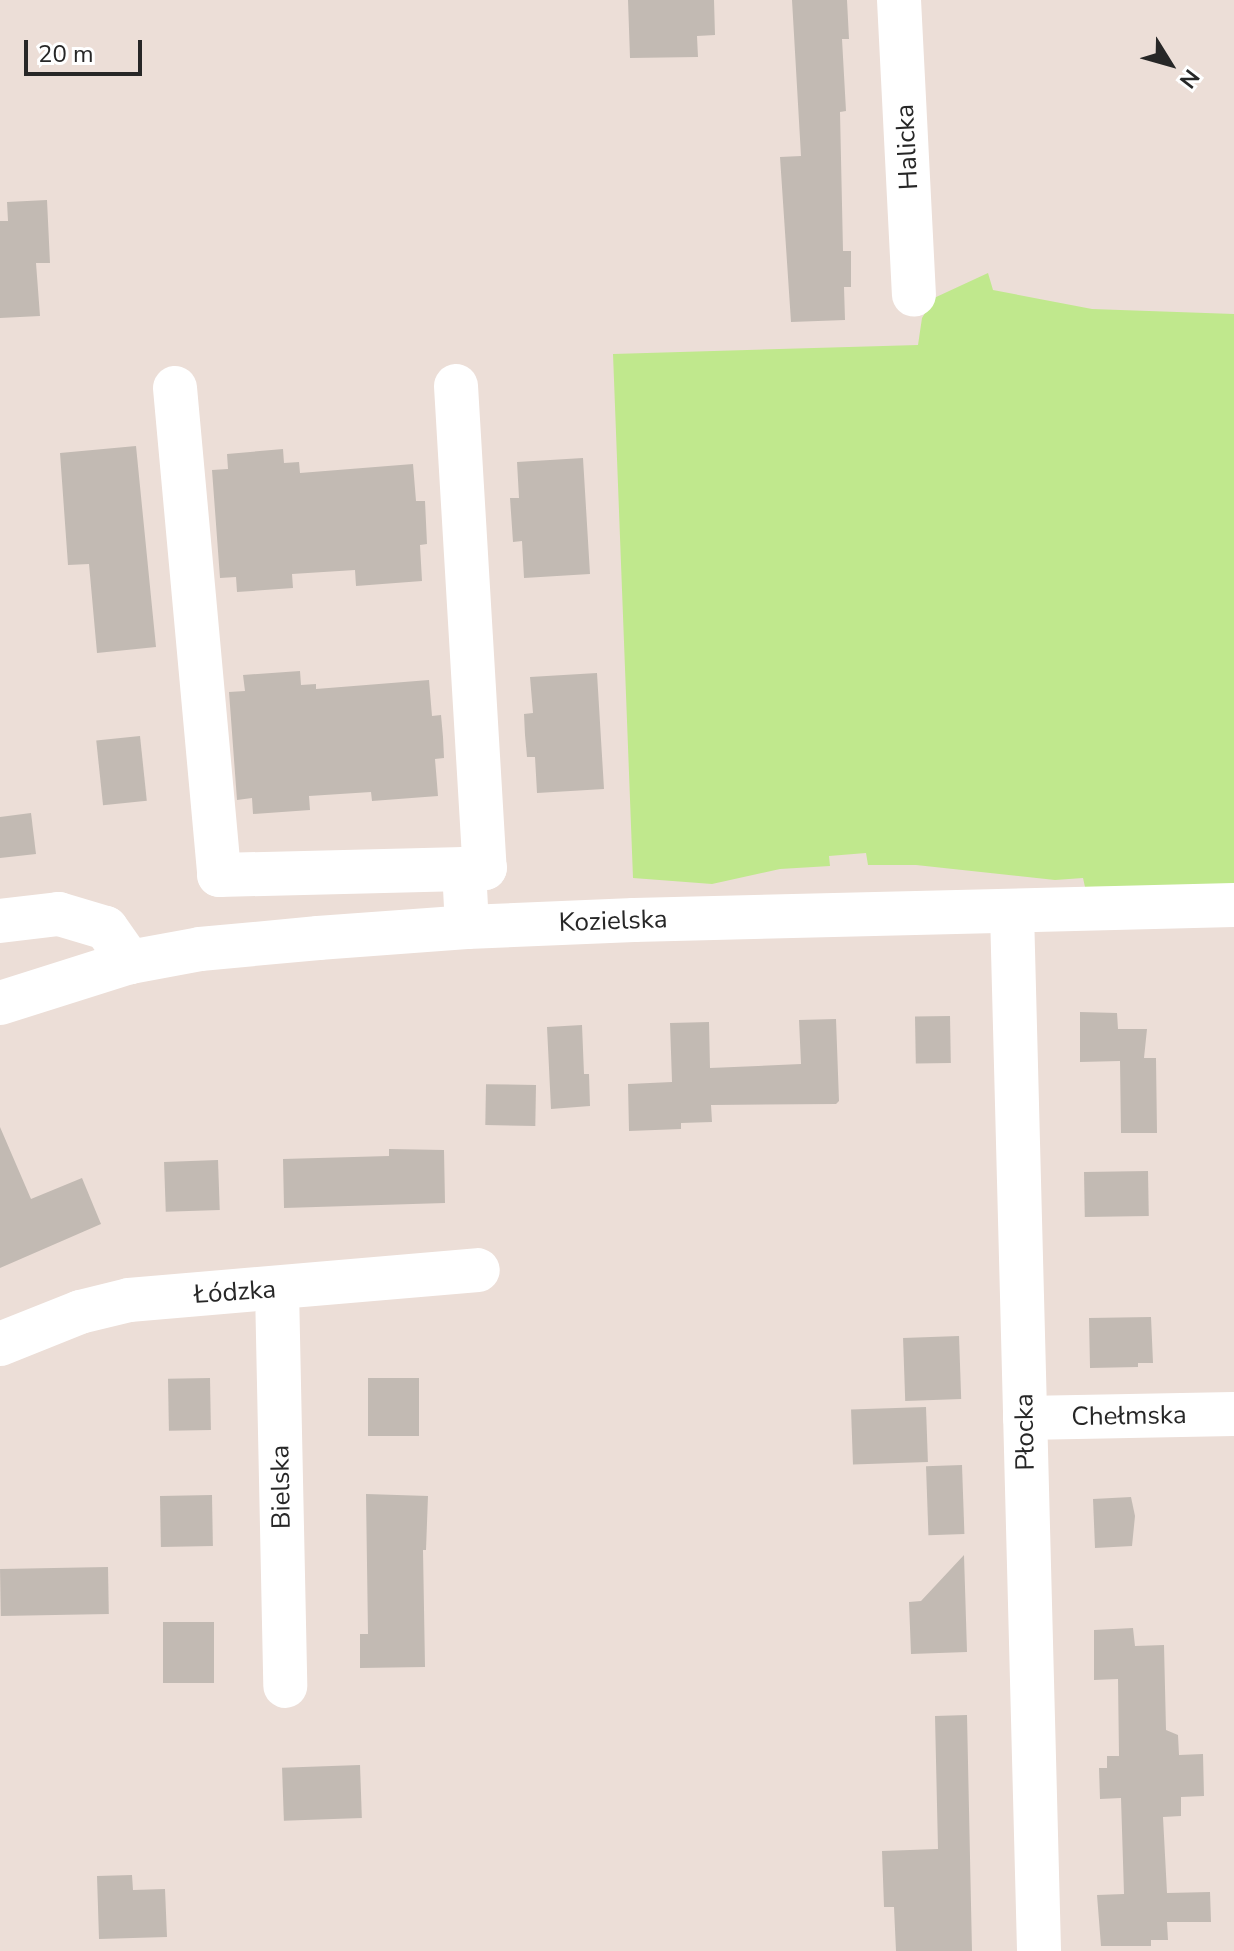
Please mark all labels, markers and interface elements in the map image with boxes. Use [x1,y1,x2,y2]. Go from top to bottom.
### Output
scale bar [28,24,146,74]
north arrow [1130,24,1210,104]
text: 20 m [38,38,94,70]
text: N [1172,63,1206,94]
street label: Halicka [889,103,925,191]
street label: Kozielska [558,904,668,938]
street label: Łódzka [193,1274,277,1310]
street label: Płocka [1009,1393,1041,1471]
street label: Chełmska [1071,1399,1187,1433]
street label: Bielska [265,1445,297,1529]

